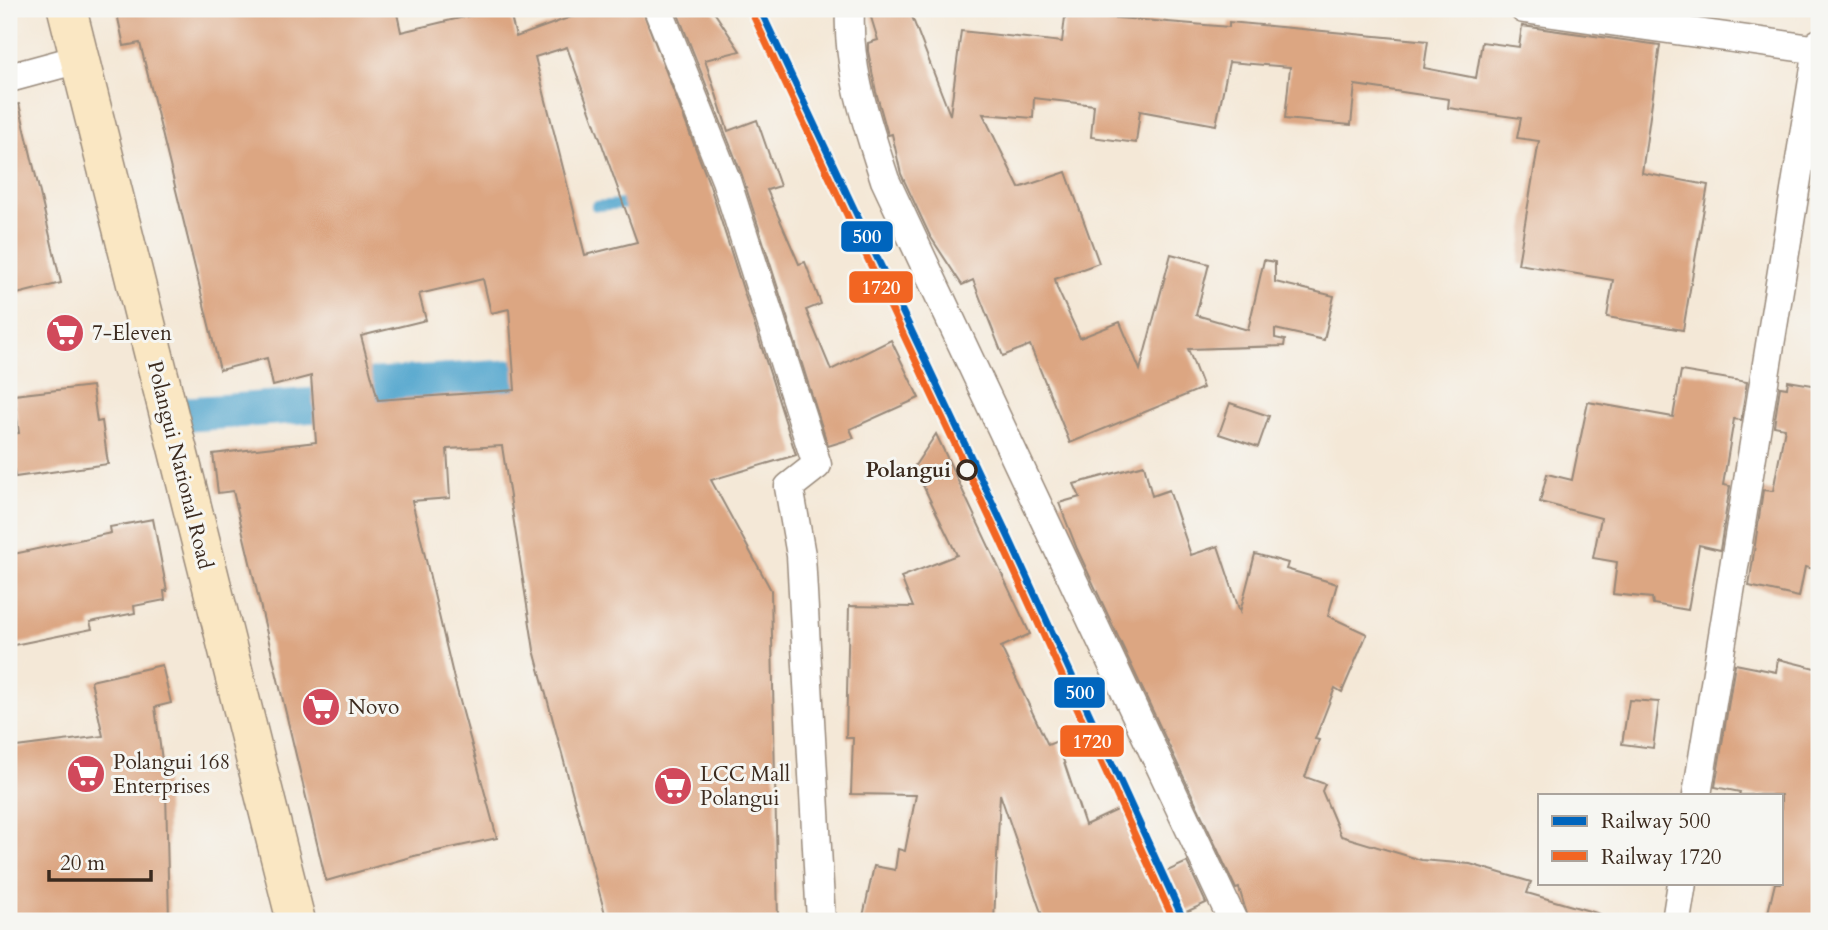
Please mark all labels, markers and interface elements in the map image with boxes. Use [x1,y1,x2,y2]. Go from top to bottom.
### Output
line badge: 500 [840,220,894,253]
text: 500 [852,224,882,250]
line badge: 1720 [848,270,914,304]
text: 1720 [862,275,901,301]
supermarket icon: 7-Eleven [44,312,86,354]
place label: 7-Eleven [92,319,172,348]
street label: Polangui National Road [140,358,220,572]
place label: Polangui [865,456,951,485]
marker: Polangui [957,460,977,480]
line badge: 500 [1053,676,1106,709]
text: 500 [1065,680,1095,706]
supermarket icon: Novo [300,686,342,728]
place label: Novo [348,693,399,722]
line badge: 1720 [1059,724,1125,758]
text: 1720 [1073,729,1112,755]
place label: Polangui 168 Enterprises [113,748,230,801]
supermarket icon: Polangui 168 Enterprises [65,753,107,795]
place label: LCC Mall Polangui [700,760,790,813]
supermarket icon: LCC Mall Polangui [652,765,694,807]
legend [1538,794,1783,884]
text: Railway 500 [1601,807,1711,836]
scale bar [49,839,150,883]
text: Railway 1720 [1601,843,1722,872]
text: 20 m [60,849,105,878]

